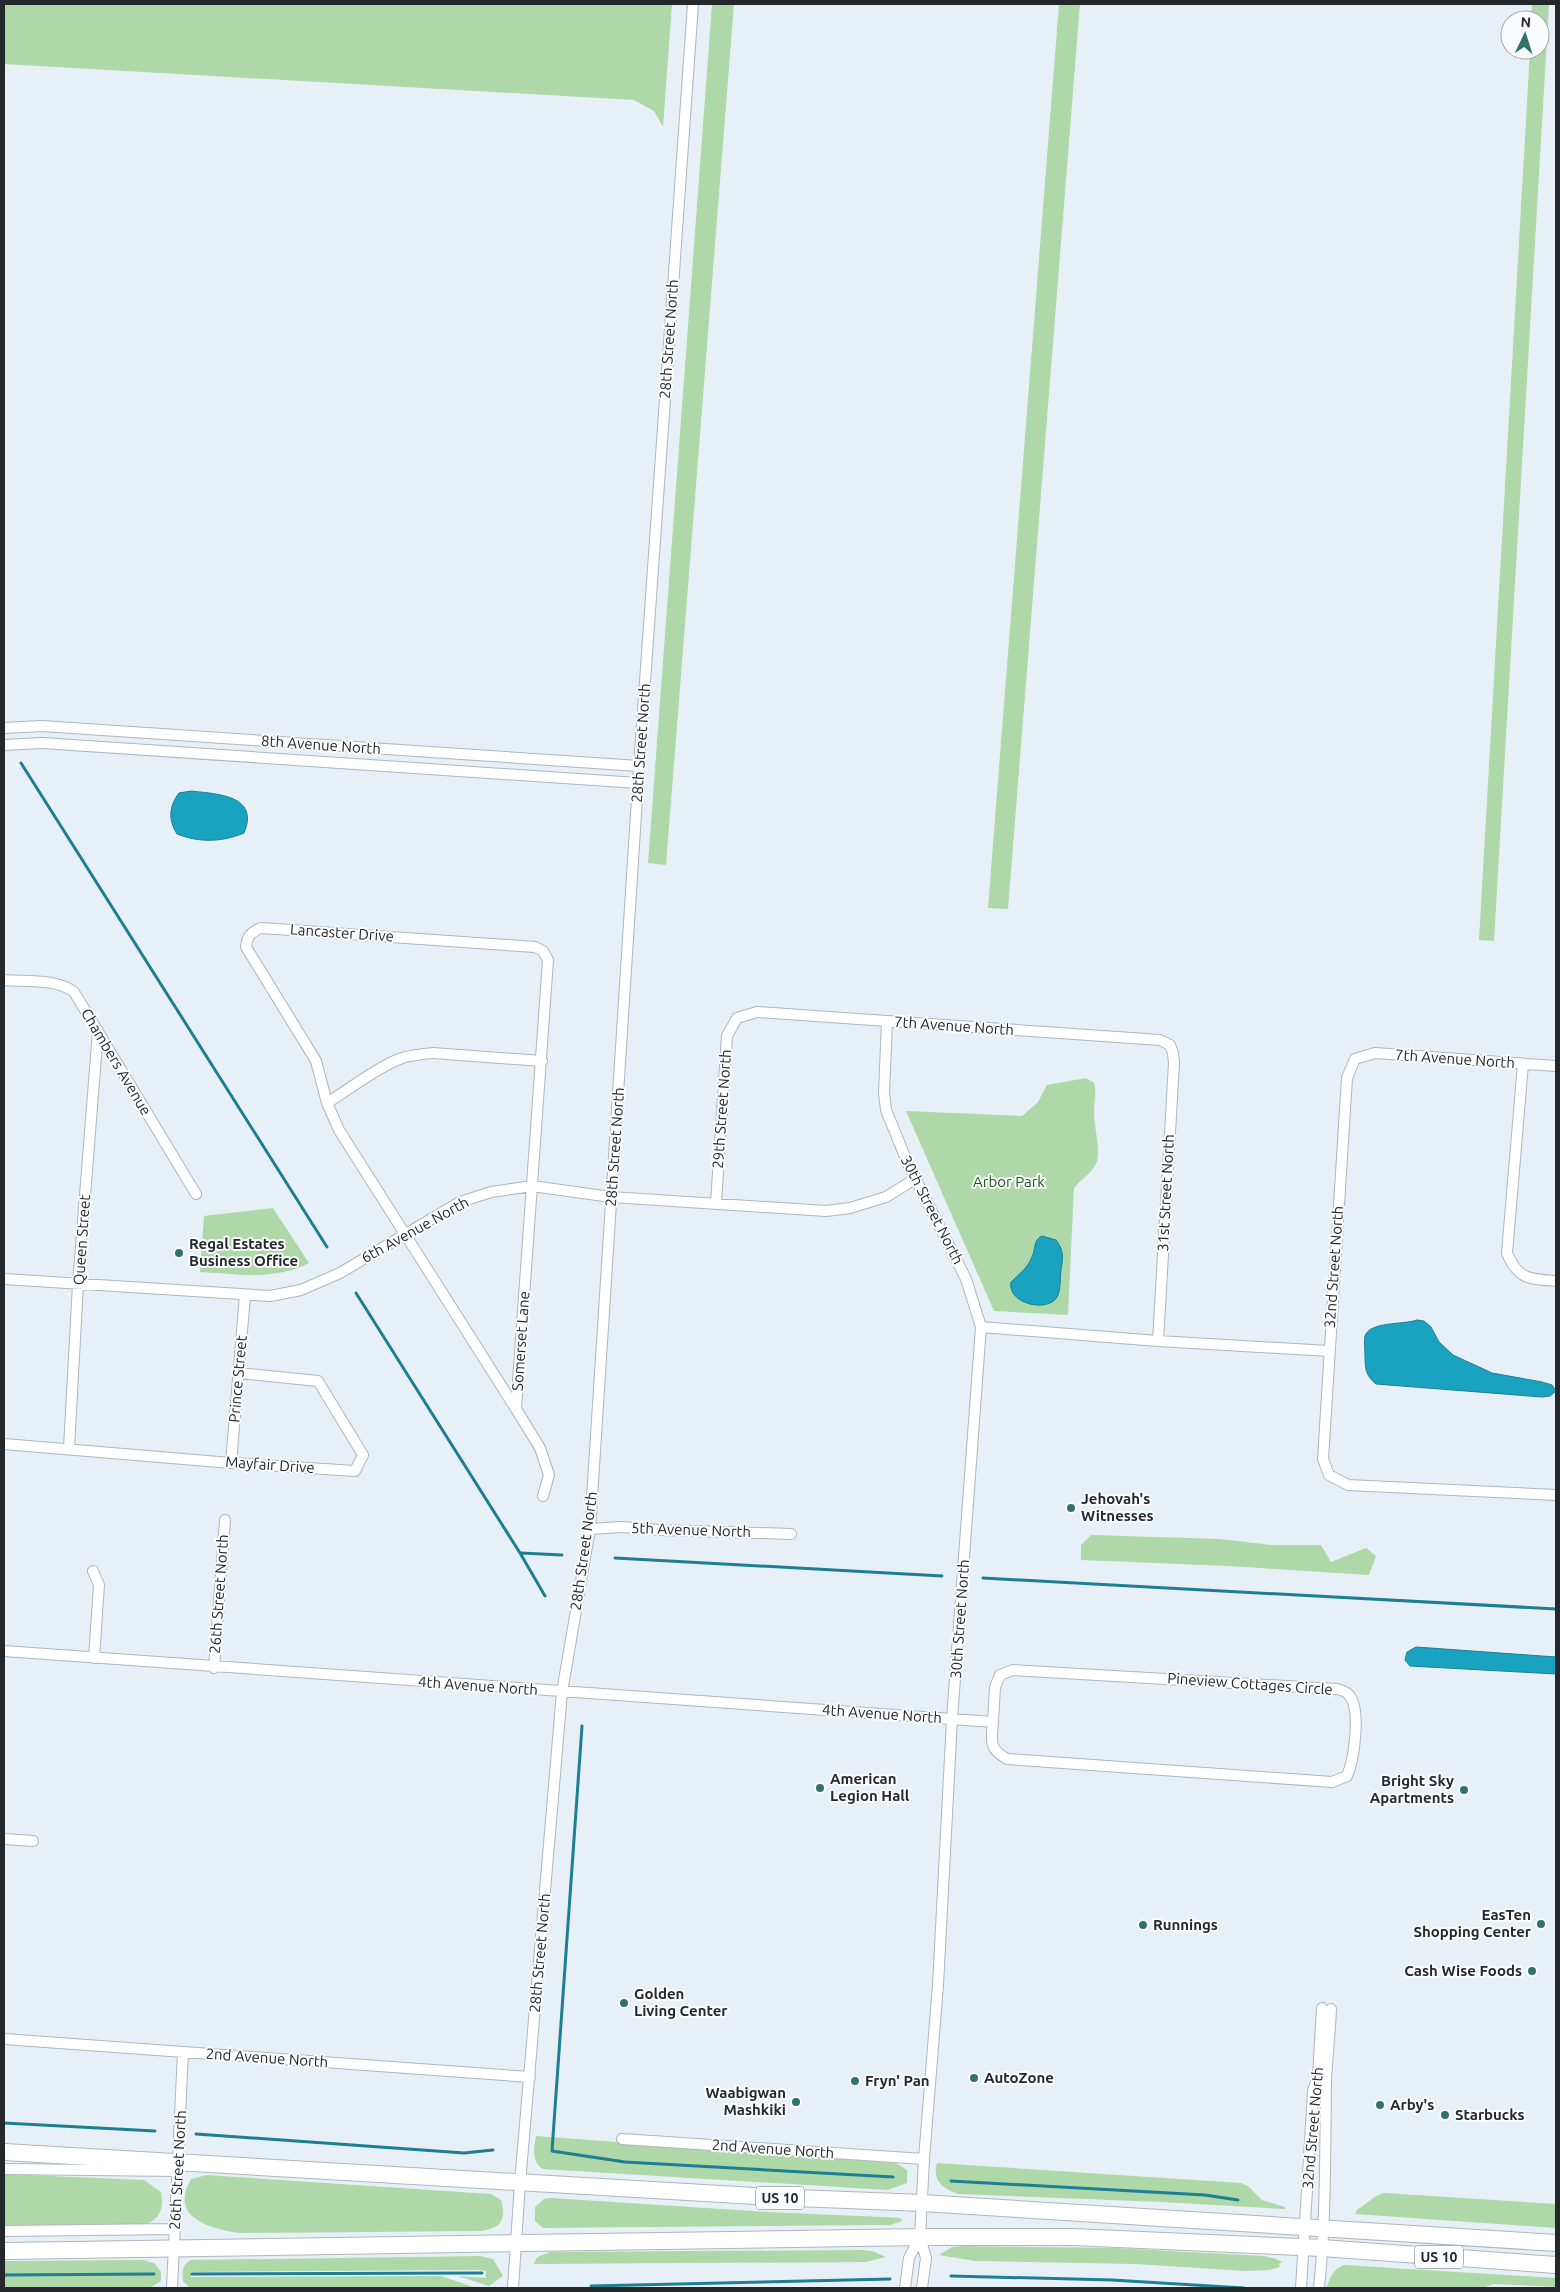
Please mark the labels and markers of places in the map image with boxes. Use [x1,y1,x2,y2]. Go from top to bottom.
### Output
place label: Regal Estates Business Office [189,1235,298,1269]
marker: Regal Estates Business Office [173,1247,185,1259]
place label: Jehovah's Witnesses [1081,1490,1154,1524]
marker: Jehovah's Witnesses [1065,1502,1077,1514]
place label: American Legion Hall [830,1770,910,1804]
place label: Bright Sky Apartments [1370,1772,1454,1806]
marker: American Legion Hall [814,1782,826,1794]
marker: Bright Sky Apartments [1458,1784,1470,1796]
place label: EasTen Shopping Center [1413,1906,1532,1940]
place label: Runnings [1153,1916,1218,1933]
marker: EasTen Shopping Center [1535,1918,1547,1930]
marker: Runnings [1137,1919,1149,1931]
place label: Cash Wise Foods [1404,1962,1522,1979]
marker: Cash Wise Foods [1526,1965,1538,1977]
place label: Golden Living Center [634,1985,728,2019]
marker: Golden Living Center [618,1997,630,2009]
place label: AutoZone [984,2069,1054,2086]
place label: Fryn' Pan [865,2072,930,2089]
marker: AutoZone [968,2072,980,2084]
marker: Fryn' Pan [849,2075,861,2087]
place label: Waabigwan Mashkiki [706,2084,786,2118]
marker: Waabigwan Mashkiki [790,2096,802,2108]
place label: Arby's [1390,2096,1434,2113]
marker: Arby's [1374,2099,1386,2111]
place label: Starbucks [1455,2106,1525,2123]
marker: Starbucks [1439,2109,1451,2121]

